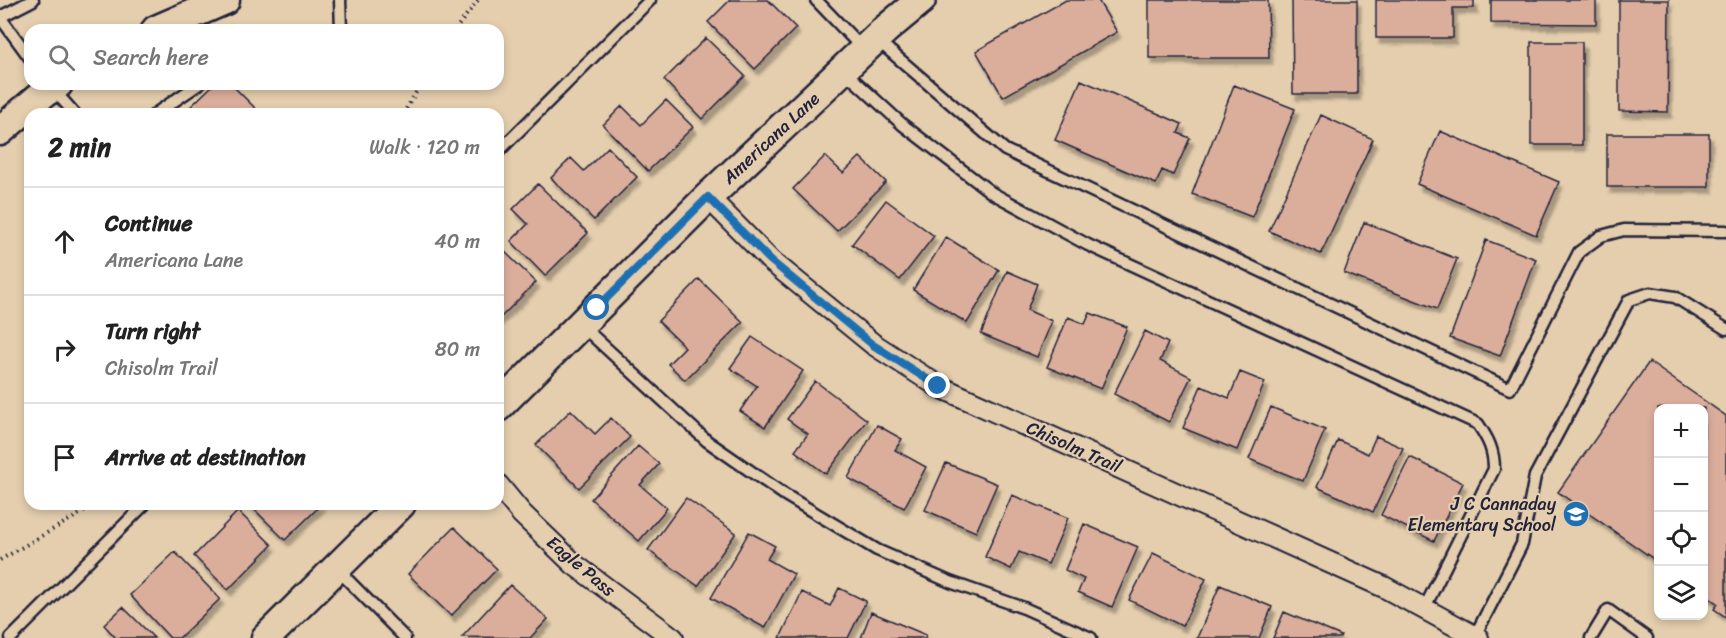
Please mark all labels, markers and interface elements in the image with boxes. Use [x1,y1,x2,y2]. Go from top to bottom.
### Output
search box [24,24,504,90]
text: Search here [93,38,209,77]
icon: search [45,41,78,74]
street label: Americana Lane [714,84,828,193]
text: 2 min [48,124,111,170]
text: Walk · 120 m [369,130,480,165]
text: Continue [105,204,193,243]
text: 40 m [434,224,480,259]
icon: ahead [48,225,81,258]
text: Americana Lane [105,243,243,278]
route start [583,294,609,320]
text: Turn right [105,312,200,351]
text: 80 m [435,332,480,367]
icon: right [48,333,81,366]
text: Chisolm Trail [105,351,218,386]
route end [924,372,950,398]
map controls [1654,404,1708,620]
button: + [1654,404,1708,458]
street label: Chisolm Trail [1021,412,1128,483]
text: Arrive at destination [105,438,306,477]
icon: arrive [48,441,81,474]
button: − [1654,458,1708,512]
place label: J C Cannaday Elementary School [1407,488,1557,541]
school or university icon: J C Cannaday Elementary School [1561,499,1591,529]
button: locate [1654,512,1708,566]
street label: Eagle Pass [539,527,624,605]
button: layers [1654,566,1708,620]

